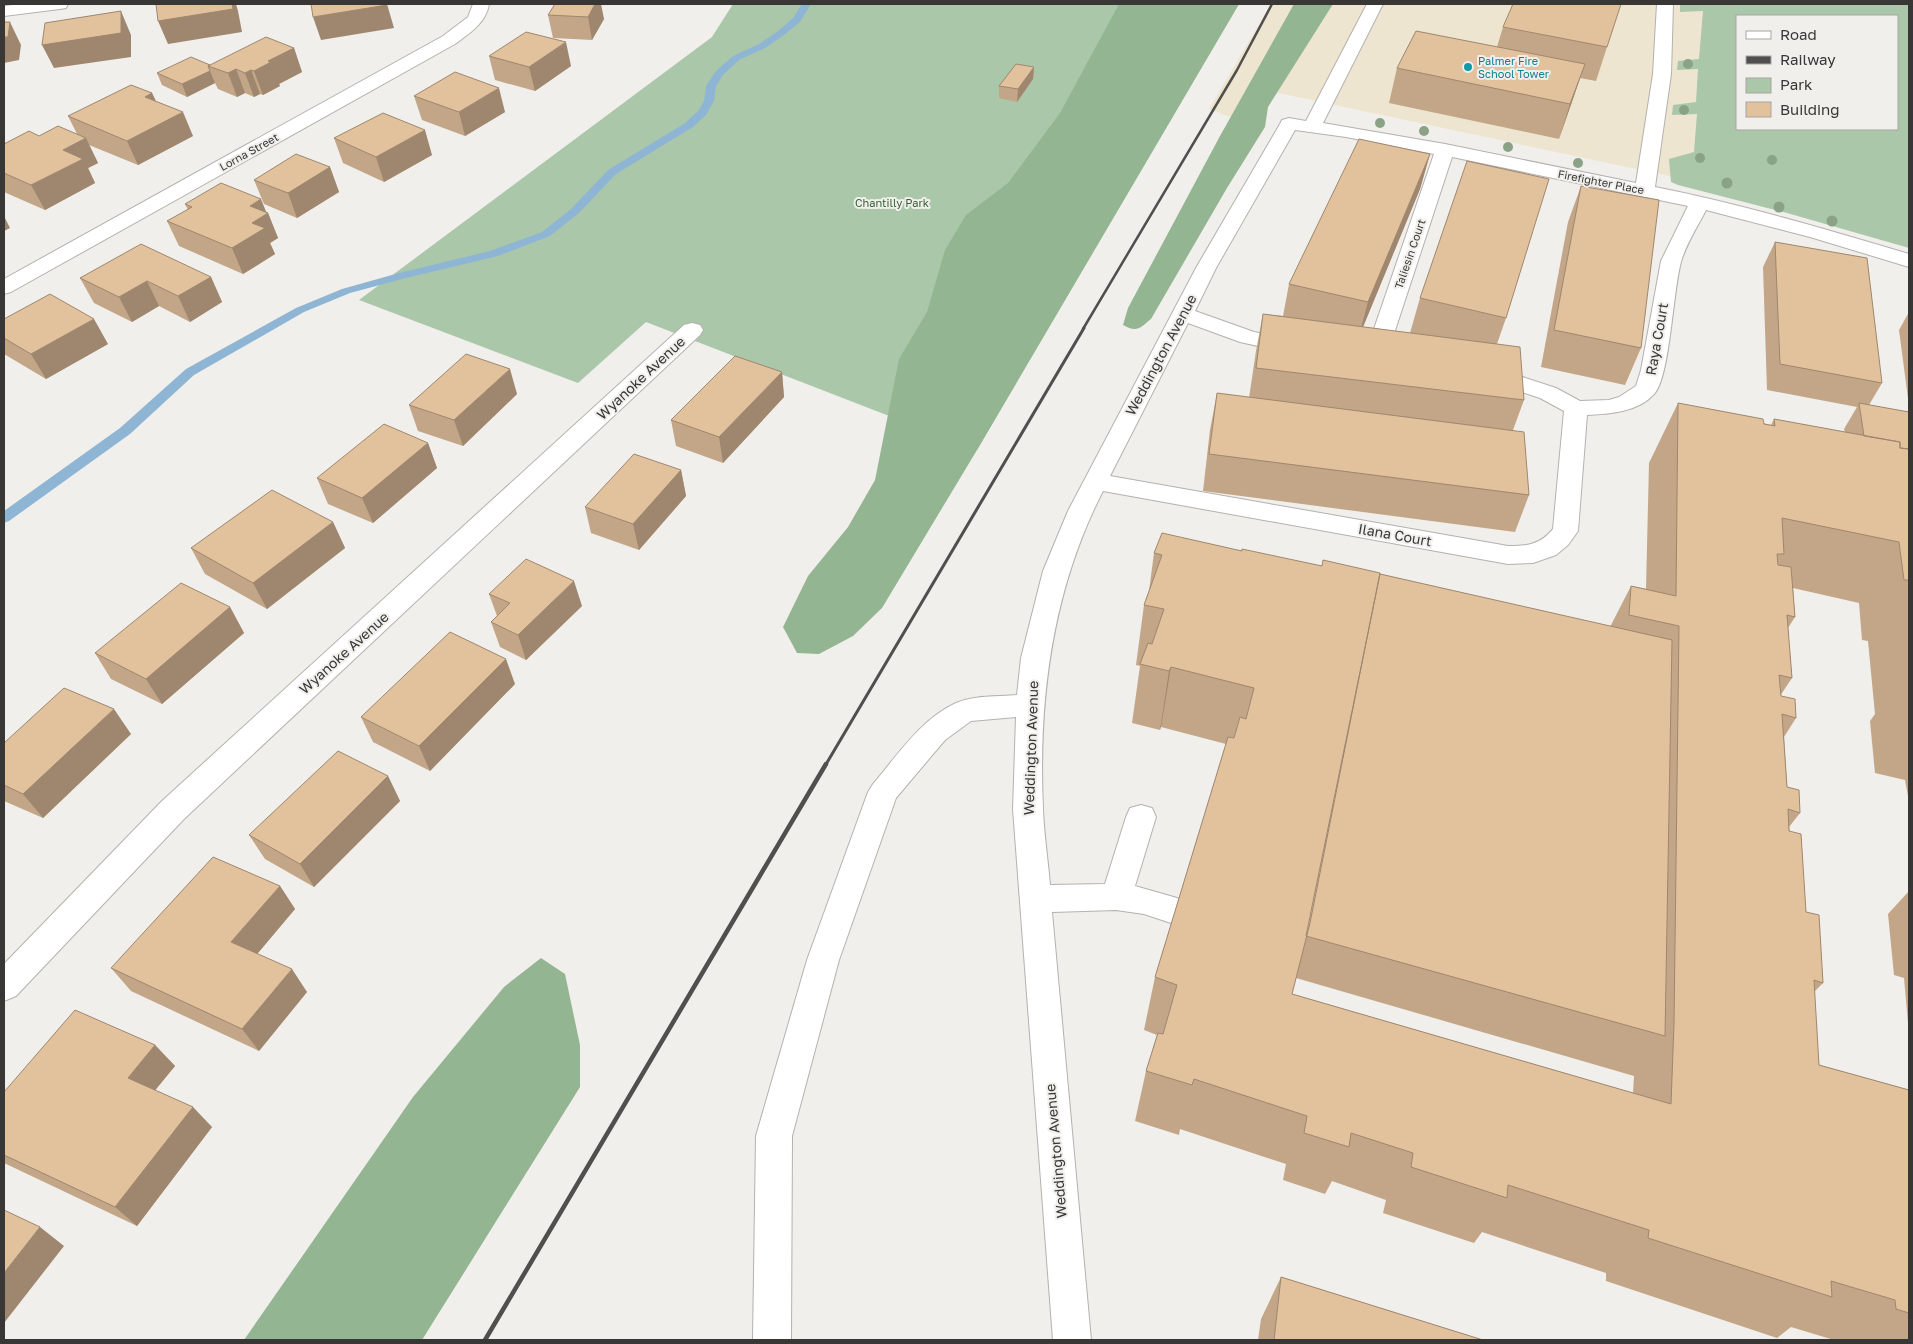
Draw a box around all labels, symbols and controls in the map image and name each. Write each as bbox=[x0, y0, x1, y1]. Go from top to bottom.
legend bbox=[1736, 15, 1898, 130]
text: Road bbox=[1780, 25, 1817, 43]
text: Railway bbox=[1780, 50, 1836, 68]
place label: Palmer Fire School Tower bbox=[1478, 54, 1550, 80]
marker: Palmer Fire School Tower bbox=[1462, 61, 1474, 73]
text: Park bbox=[1780, 75, 1813, 93]
text: Building bbox=[1780, 100, 1840, 118]
street label: Lorna Street bbox=[217, 130, 280, 173]
street label: Firefighter Place bbox=[1557, 167, 1645, 196]
park label: Chantilly Park bbox=[855, 196, 929, 209]
street label: Taliesin Court bbox=[1392, 217, 1428, 290]
street label: Weddington Avenue bbox=[1121, 291, 1200, 418]
street label: Raya Court bbox=[1642, 301, 1671, 377]
street label: Wyanoke Avenue bbox=[593, 332, 688, 423]
street label: Ilana Court bbox=[1357, 520, 1433, 549]
street label: Wyanoke Avenue bbox=[295, 608, 392, 697]
street label: Weddington Avenue bbox=[1020, 680, 1041, 816]
street label: Weddington Avenue bbox=[1041, 1083, 1070, 1219]

